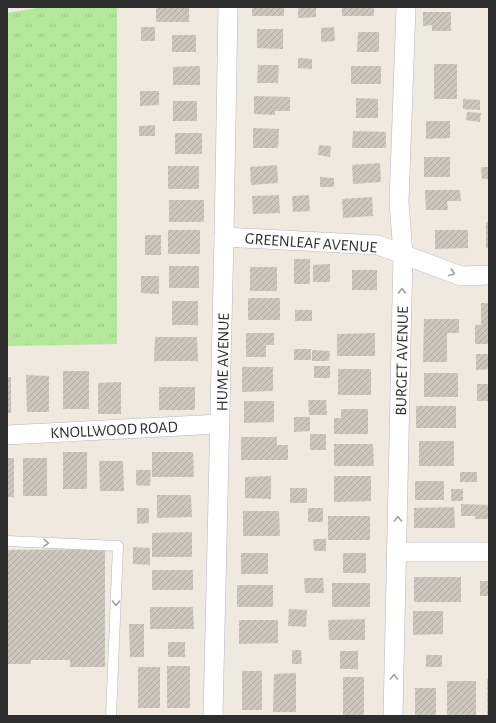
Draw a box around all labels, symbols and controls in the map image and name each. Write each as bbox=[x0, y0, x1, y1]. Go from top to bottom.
street label: GREENLEAF AVENUE bbox=[244, 230, 378, 256]
one-way arrow bbox=[449, 268, 456, 276]
one-way arrow bbox=[398, 288, 406, 294]
street label: BURGET AVENUE bbox=[393, 306, 411, 416]
street label: HUME AVENUE bbox=[214, 312, 232, 411]
street label: KNOLLWOOD ROAD bbox=[50, 419, 178, 441]
one-way arrow bbox=[394, 516, 402, 522]
one-way arrow bbox=[43, 538, 49, 547]
one-way arrow bbox=[112, 600, 120, 606]
one-way arrow bbox=[390, 674, 398, 680]

